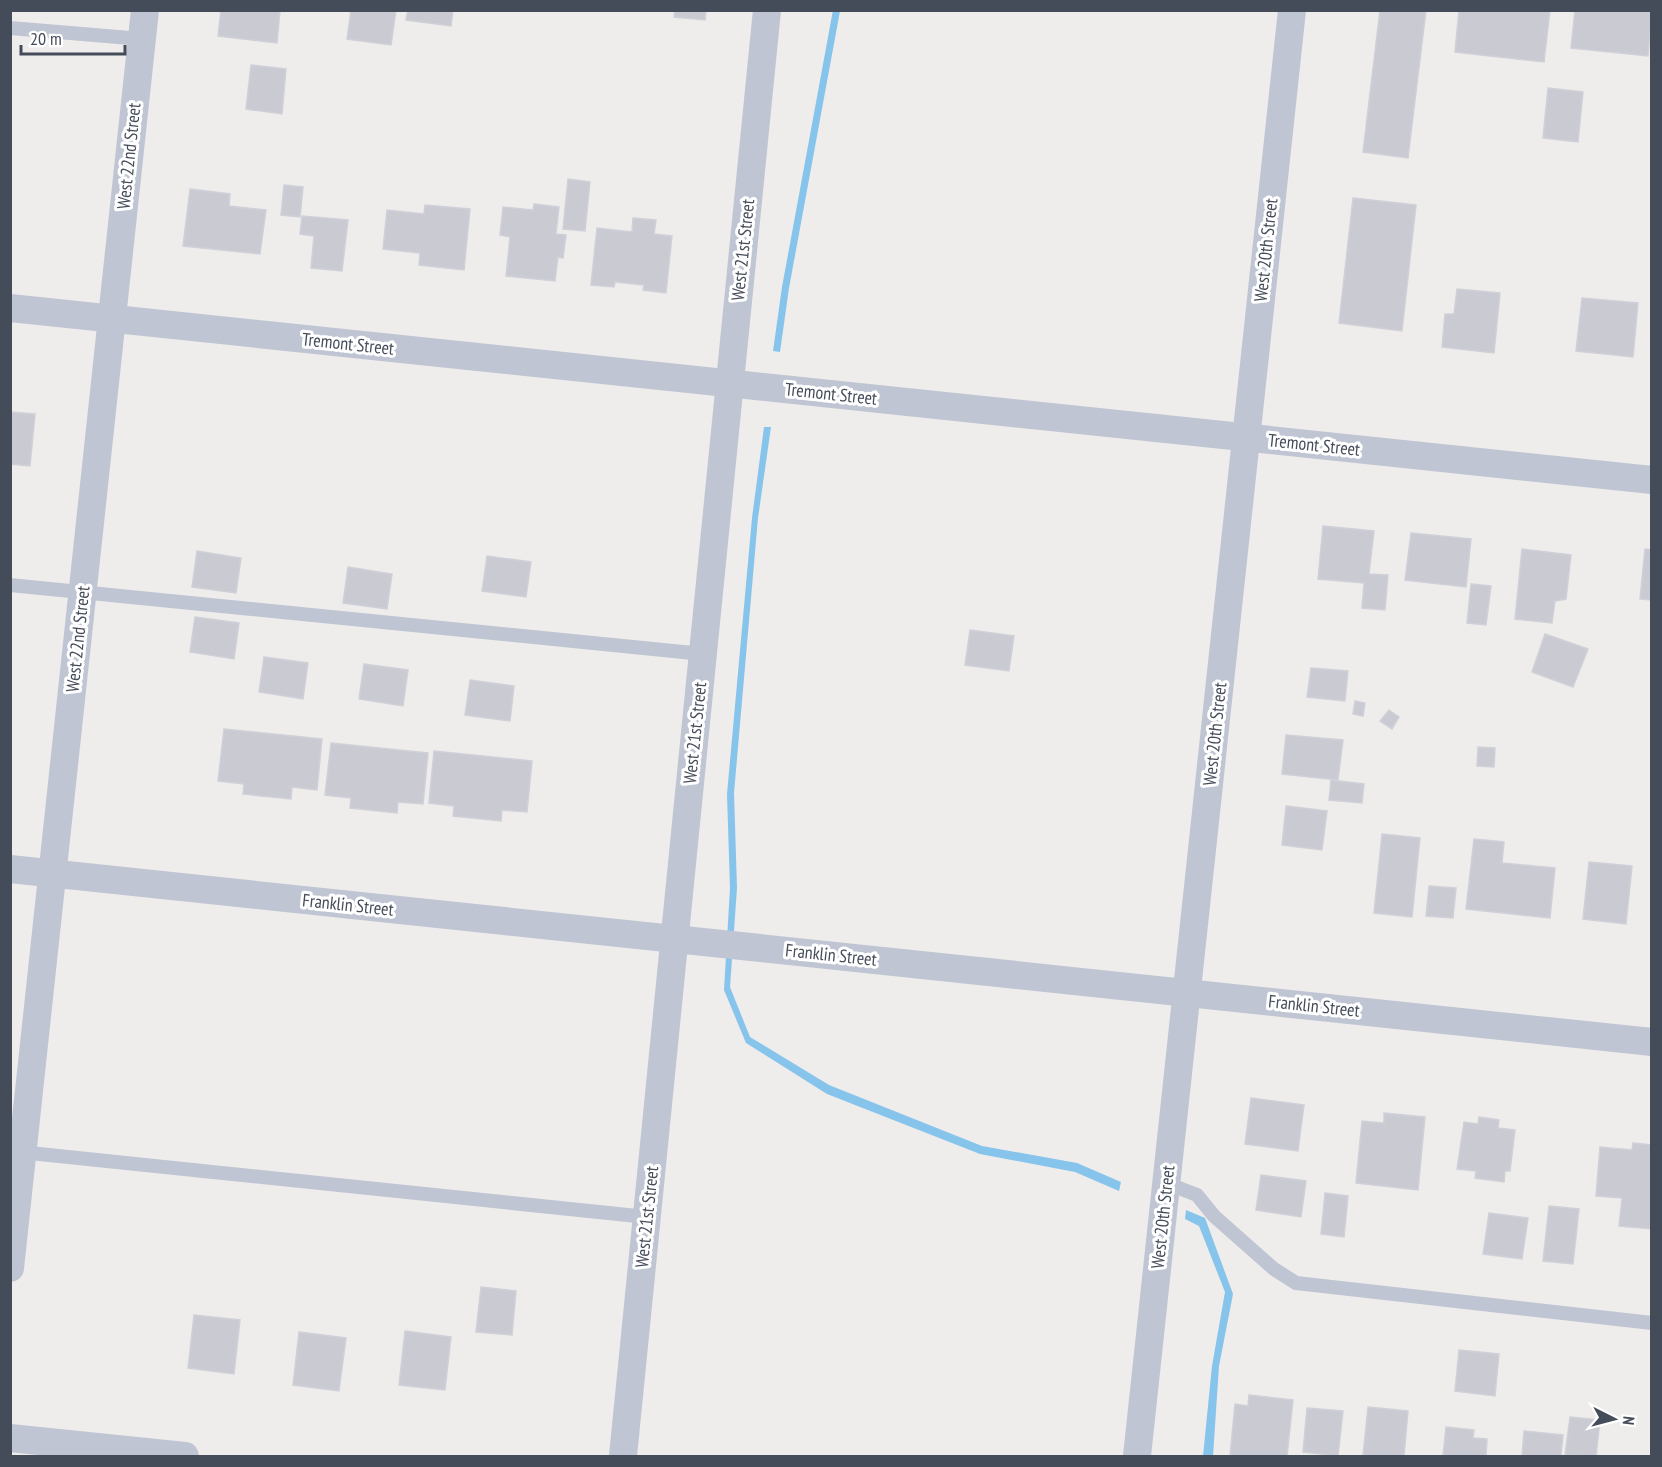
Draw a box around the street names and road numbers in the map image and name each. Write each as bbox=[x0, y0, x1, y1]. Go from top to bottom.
street label: West 22nd Street bbox=[111, 102, 146, 210]
street label: West 20th Street bbox=[1249, 197, 1282, 303]
street label: West 21st Street bbox=[726, 198, 759, 302]
street label: Tremont Street bbox=[301, 327, 395, 360]
street label: Tremont Street bbox=[784, 377, 878, 410]
street label: Tremont Street bbox=[1267, 428, 1361, 461]
street label: West 22nd Street bbox=[60, 585, 95, 693]
street label: West 21st Street bbox=[678, 681, 711, 785]
street label: West 20th Street bbox=[1198, 681, 1231, 787]
street label: Franklin Street bbox=[301, 888, 395, 921]
street label: Franklin Street bbox=[784, 938, 878, 971]
street label: Franklin Street bbox=[1267, 989, 1361, 1022]
street label: West 20th Street bbox=[1146, 1164, 1179, 1270]
street label: West 21st Street bbox=[630, 1165, 663, 1269]

